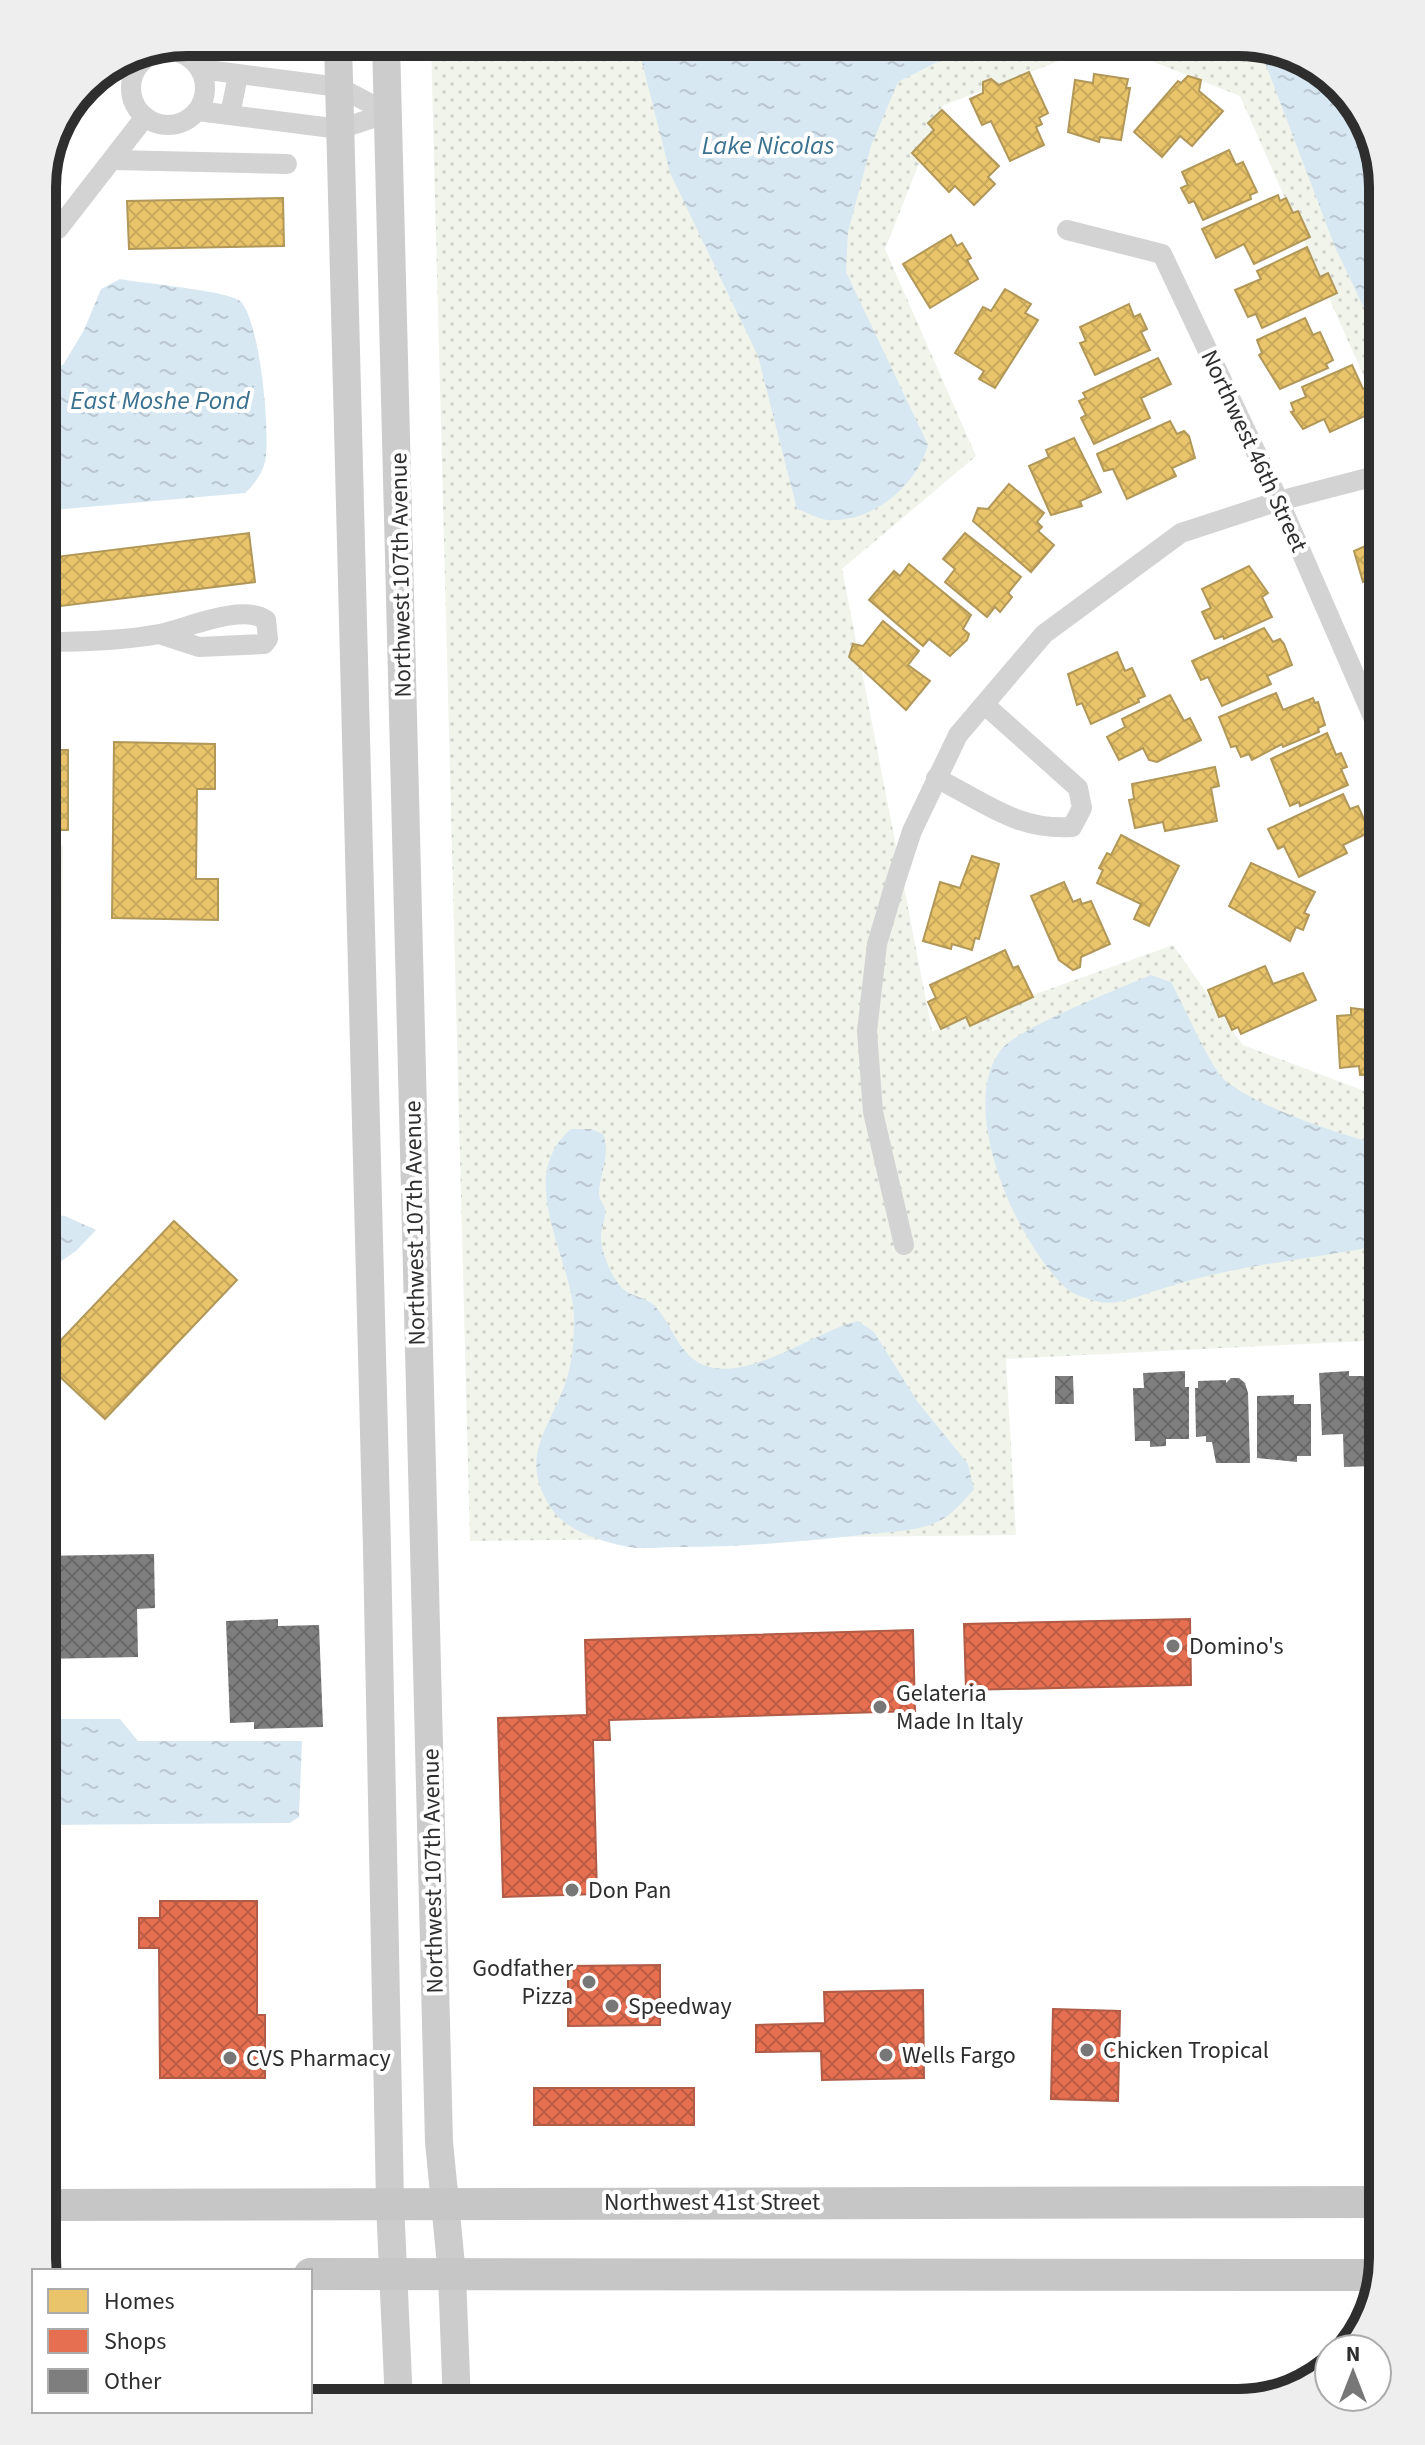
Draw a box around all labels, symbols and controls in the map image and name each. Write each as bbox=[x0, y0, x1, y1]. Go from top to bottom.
water label: Lake Nicolas bbox=[702, 127, 834, 164]
street label: Northwest 46th Street bbox=[1192, 344, 1316, 558]
water label: East Moshe Pond bbox=[70, 382, 251, 419]
street label: Northwest 107th Avenue bbox=[381, 452, 421, 698]
street label: Northwest 107th Avenue bbox=[395, 1100, 435, 1346]
place label: Domino's bbox=[1189, 1629, 1284, 1664]
marker: Domino's bbox=[1164, 1637, 1182, 1655]
place label: Gelateria Made In Italy bbox=[896, 1676, 1023, 1739]
marker: Gelateria Made In Italy bbox=[871, 1698, 889, 1716]
street label: Northwest 107th Avenue bbox=[413, 1748, 453, 1994]
place label: Don Pan bbox=[588, 1873, 671, 1908]
marker: Don Pan bbox=[563, 1881, 581, 1899]
place label: Godfather Pizza bbox=[472, 1951, 574, 2014]
marker: Godfather Pizza bbox=[580, 1973, 598, 1991]
place label: Speedway bbox=[628, 1989, 732, 2024]
marker: Speedway bbox=[603, 1997, 621, 2015]
place label: Chicken Tropical bbox=[1103, 2033, 1269, 2068]
place label: Wells Fargo bbox=[902, 2038, 1016, 2073]
place label: CVS Pharmacy bbox=[246, 2041, 391, 2076]
marker: Chicken Tropical bbox=[1078, 2041, 1096, 2059]
marker: Wells Fargo bbox=[877, 2046, 895, 2064]
marker: CVS Pharmacy bbox=[221, 2049, 239, 2067]
street label: Northwest 41st Street bbox=[604, 2185, 820, 2220]
legend bbox=[32, 2269, 312, 2413]
text: Homes bbox=[104, 2284, 175, 2319]
text: Shops bbox=[104, 2324, 166, 2359]
north arrow bbox=[1313, 2333, 1393, 2413]
text: N bbox=[1346, 2338, 1360, 2370]
text: Other bbox=[104, 2364, 162, 2399]

